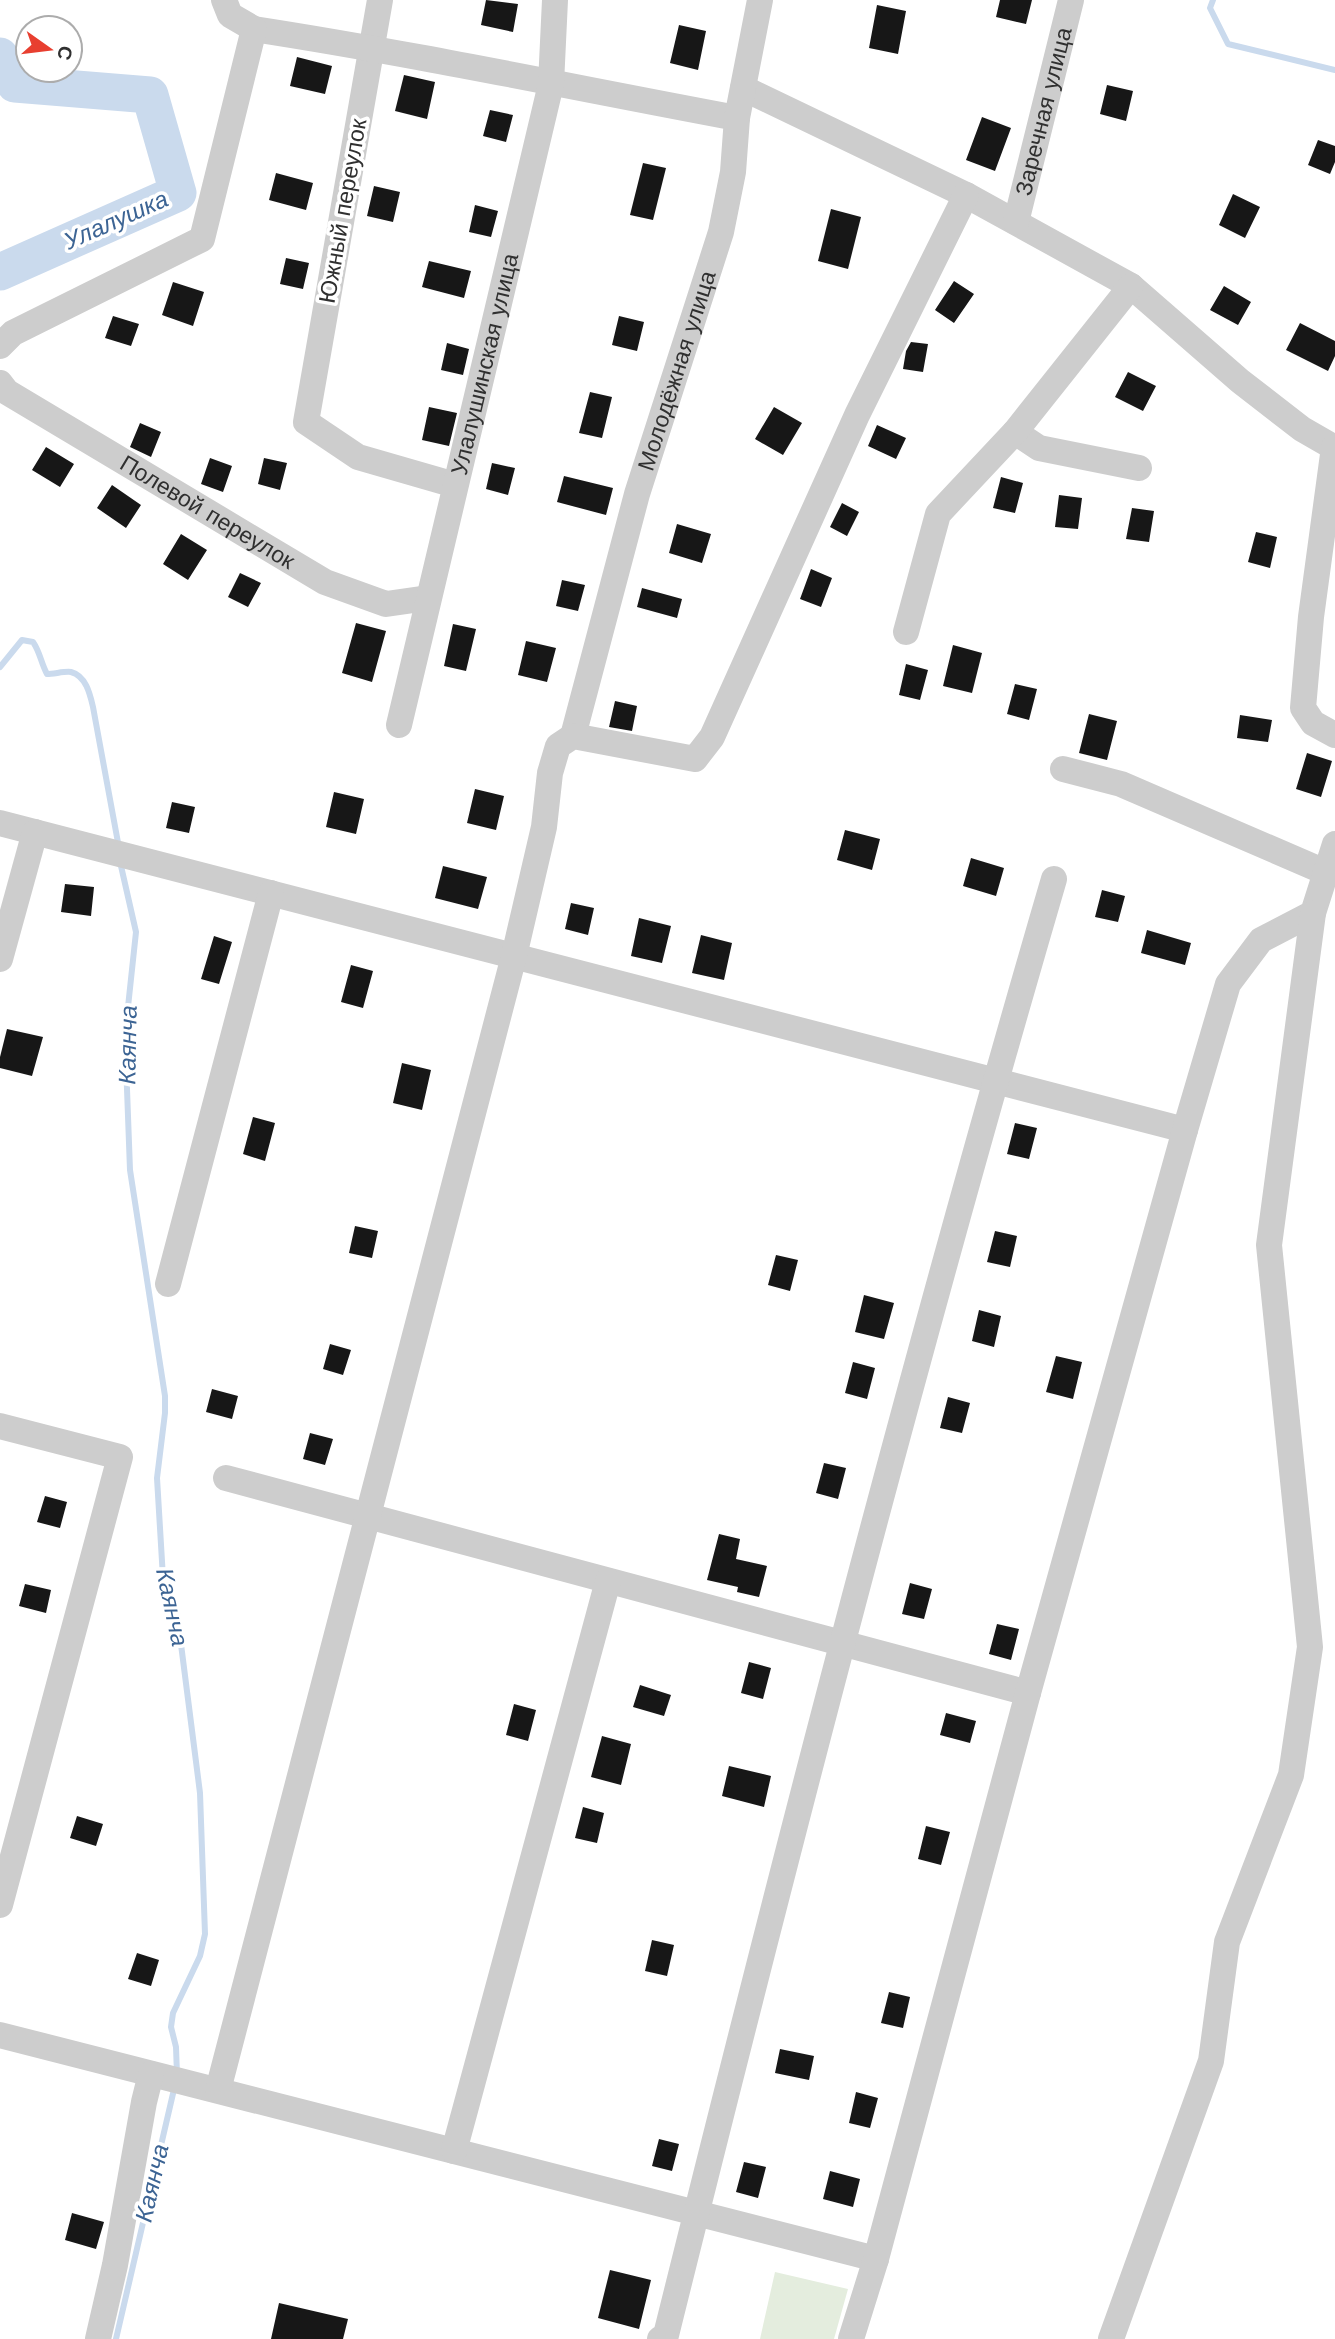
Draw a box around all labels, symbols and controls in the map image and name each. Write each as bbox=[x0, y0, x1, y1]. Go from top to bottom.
north arrow bbox=[14, 14, 84, 84]
street label: Заречная улица bbox=[1010, 24, 1077, 198]
text: С bbox=[52, 44, 78, 63]
street label: Южный переулок bbox=[313, 116, 373, 305]
water label: Улалушка bbox=[59, 185, 172, 256]
street label: Улалушинская улица bbox=[445, 250, 524, 477]
street label: Молодёжная улица bbox=[632, 267, 721, 474]
street label: Полевой переулок bbox=[115, 449, 301, 575]
water label: Каянча bbox=[113, 1005, 143, 1085]
water label: Каянча bbox=[150, 1565, 194, 1649]
water label: Каянча bbox=[129, 2141, 175, 2225]

